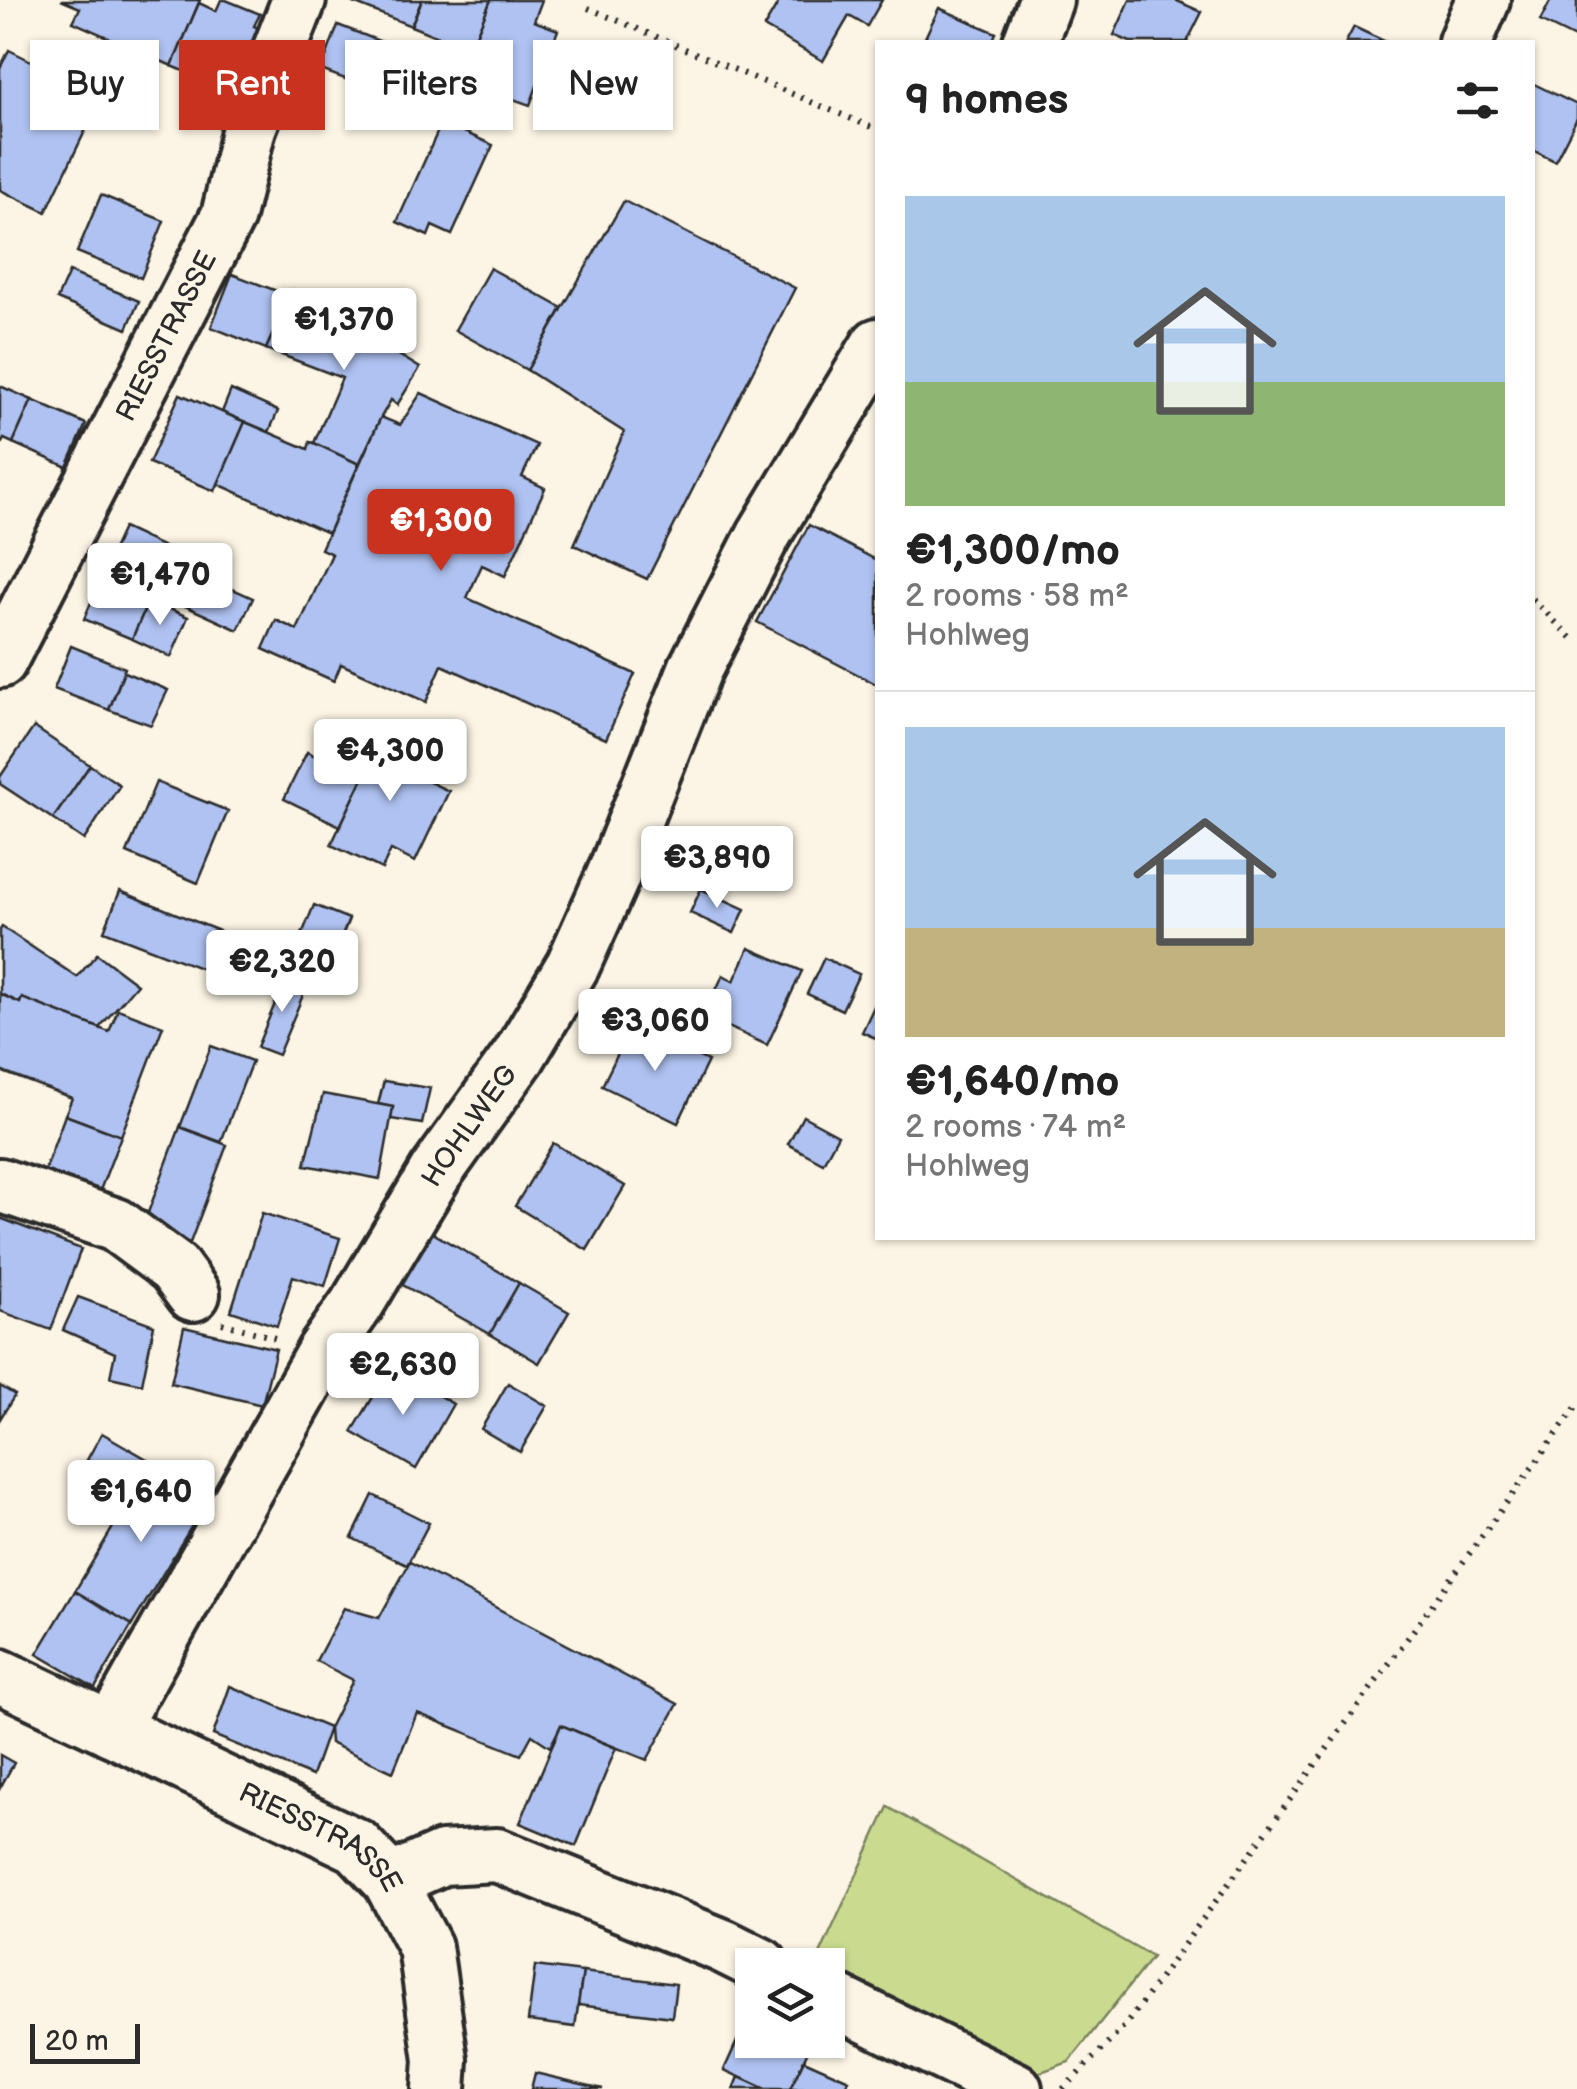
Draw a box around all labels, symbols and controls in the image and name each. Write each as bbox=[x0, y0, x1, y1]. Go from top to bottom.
chip: Buy bbox=[30, 40, 159, 130]
chip: Rent bbox=[179, 40, 325, 130]
chip: Filters bbox=[345, 40, 513, 130]
chip: New bbox=[533, 40, 673, 130]
icon: filters bbox=[1450, 73, 1505, 128]
text: 9 homes bbox=[905, 75, 1068, 126]
street label: RIESSTRASSE bbox=[109, 246, 224, 427]
icon: home bbox=[1115, 261, 1295, 441]
pin: €1,370 bbox=[263, 288, 425, 373]
text: €1,370 bbox=[294, 301, 395, 340]
pin: €1,300 bbox=[360, 489, 522, 574]
text: €1,300 bbox=[389, 502, 493, 541]
text: €1,300/mo bbox=[905, 526, 1120, 577]
pin: €1,470 bbox=[79, 543, 241, 628]
text: €1,470 bbox=[109, 556, 211, 595]
text: 2 rooms · 58 m² bbox=[905, 577, 1129, 616]
text: Hohlweg bbox=[905, 616, 1030, 655]
pin: €4,300 bbox=[309, 719, 471, 804]
text: €4,300 bbox=[336, 732, 444, 771]
icon: home bbox=[1115, 792, 1295, 972]
pin: €3,890 bbox=[636, 826, 798, 911]
text: €3,890 bbox=[663, 839, 771, 878]
pin: €2,320 bbox=[201, 930, 363, 1015]
text: €2,320 bbox=[228, 943, 336, 982]
pin: €3,060 bbox=[574, 989, 736, 1074]
text: €3,060 bbox=[600, 1002, 710, 1041]
text: €1,640/mo bbox=[905, 1057, 1119, 1108]
street label: HOHLWEG bbox=[415, 1059, 524, 1193]
text: 2 rooms · 74 m² bbox=[905, 1108, 1126, 1147]
text: Hohlweg bbox=[905, 1147, 1030, 1186]
pin: €2,630 bbox=[322, 1333, 484, 1418]
text: €2,630 bbox=[349, 1346, 457, 1385]
pin: €1,640 bbox=[60, 1460, 222, 1545]
text: €1,640 bbox=[90, 1473, 192, 1512]
street label: RIESSTRASSE bbox=[234, 1776, 409, 1897]
map controls bbox=[735, 1948, 845, 2058]
button: layers bbox=[735, 1948, 845, 2058]
scale bar bbox=[30, 2019, 140, 2064]
text: 20 m bbox=[45, 2025, 109, 2058]

